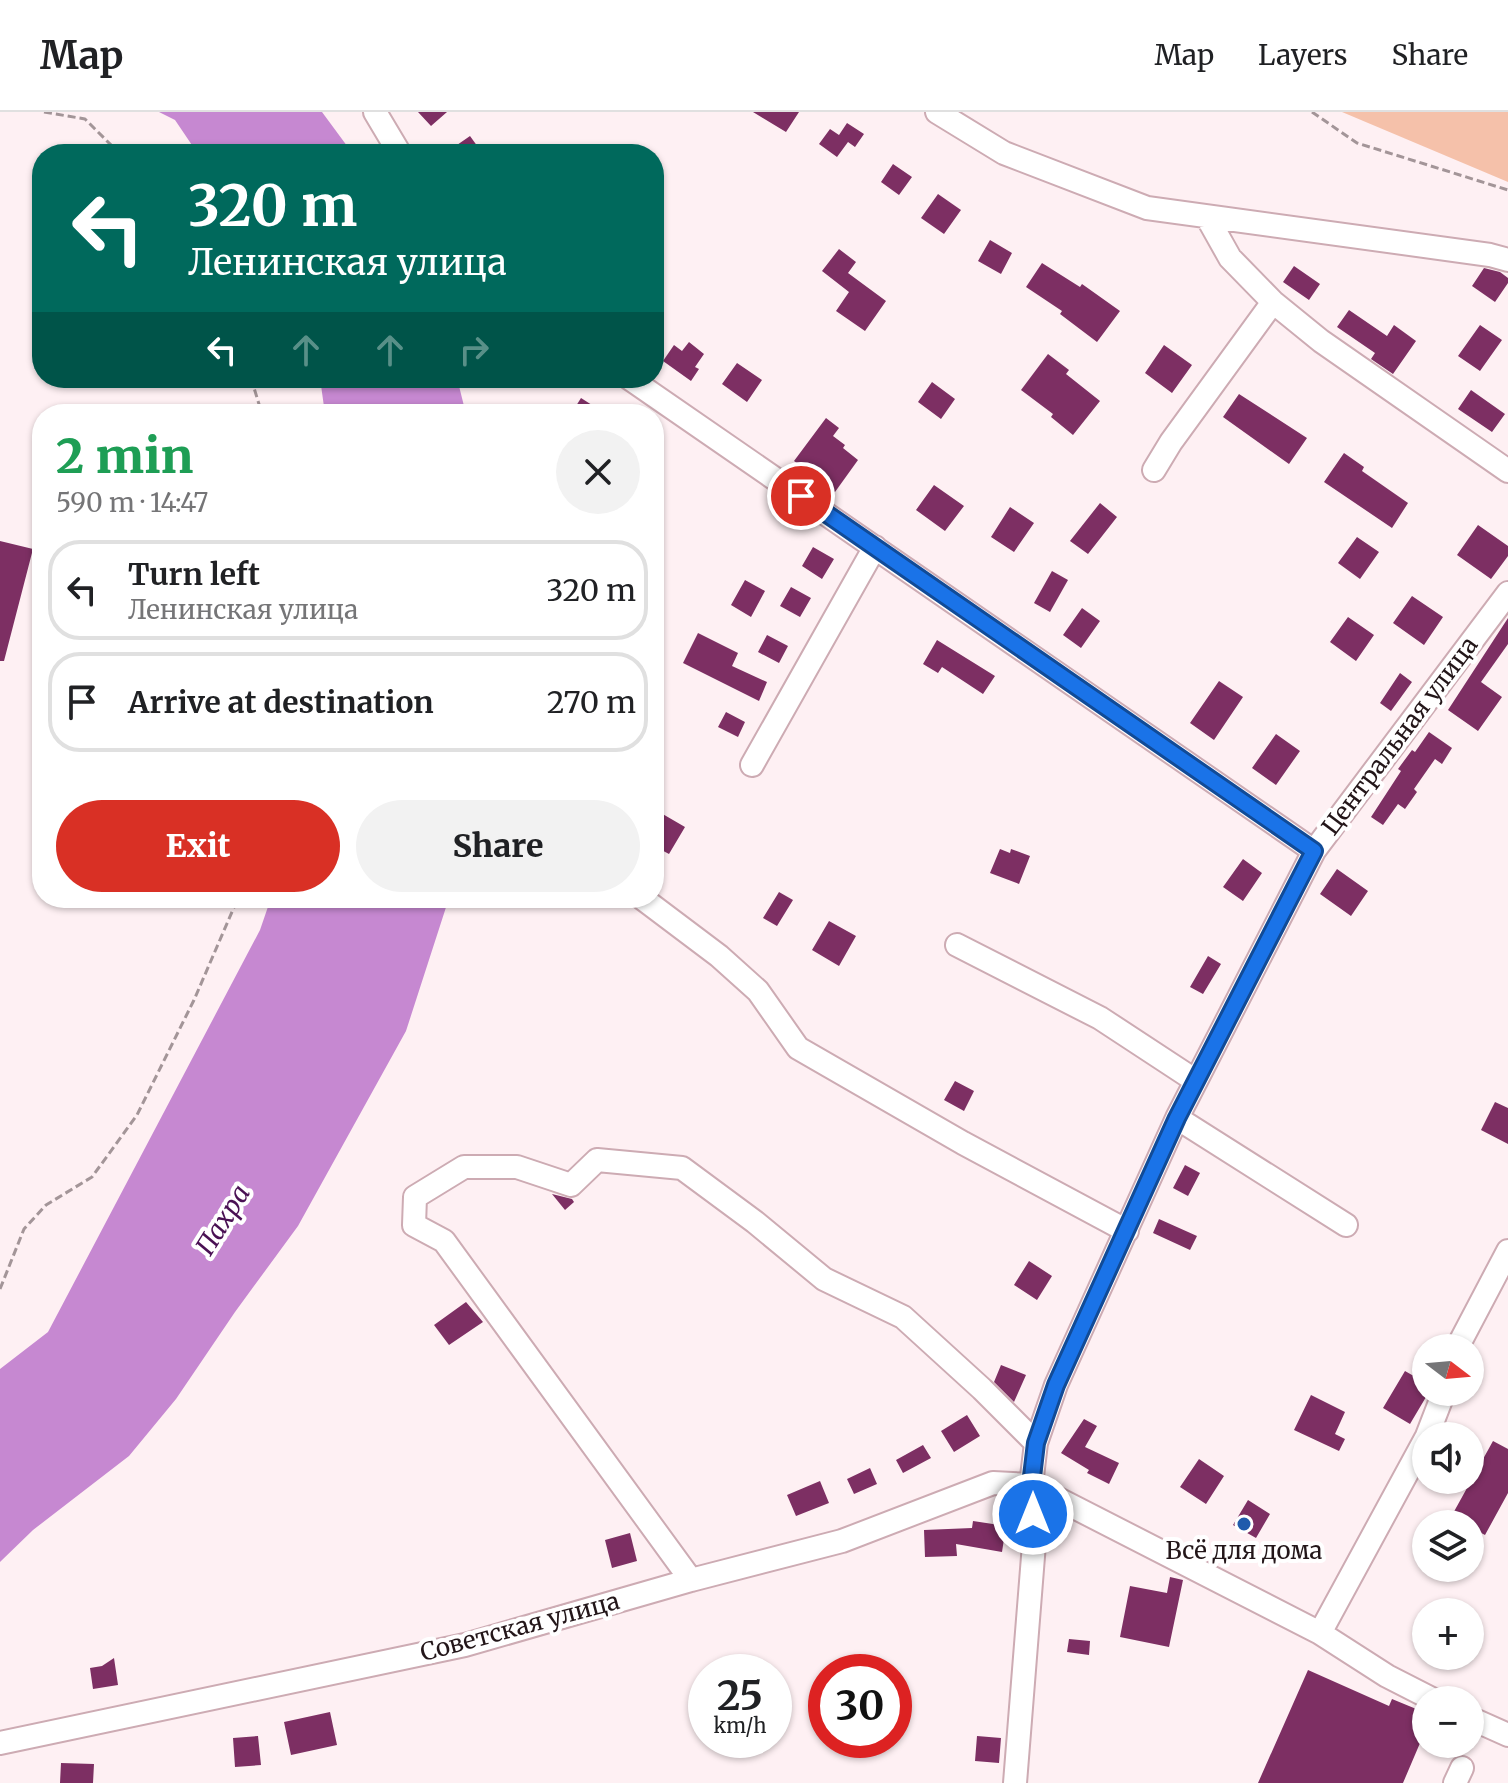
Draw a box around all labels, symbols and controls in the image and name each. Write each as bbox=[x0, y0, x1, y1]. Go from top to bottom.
text: Map bbox=[40, 32, 124, 79]
text: Map bbox=[1154, 37, 1214, 73]
text: Layers bbox=[1258, 37, 1347, 73]
text: Share bbox=[1391, 37, 1468, 73]
text: 320 m bbox=[188, 171, 357, 241]
icon: left bbox=[56, 176, 160, 280]
text: Ленинская улица bbox=[188, 240, 507, 285]
icon: left bbox=[200, 328, 244, 372]
icon: ahead bbox=[284, 328, 328, 372]
icon: ahead bbox=[368, 328, 412, 372]
icon: right bbox=[452, 328, 496, 372]
text: 2 min bbox=[56, 426, 193, 486]
button: close bbox=[556, 430, 640, 514]
pin bbox=[767, 462, 835, 530]
icon: arrive bbox=[779, 474, 823, 518]
text: 590 m · 14:47 bbox=[56, 486, 208, 519]
text: Turn left bbox=[128, 555, 260, 593]
icon: left bbox=[60, 568, 104, 612]
text: 320 m bbox=[546, 571, 636, 609]
text: Ленинская улица bbox=[128, 593, 358, 626]
street label: Центральная улица bbox=[1315, 630, 1485, 841]
icon: arrive bbox=[60, 680, 104, 724]
text: Arrive at destination bbox=[128, 683, 434, 721]
text: 270 m bbox=[547, 683, 636, 721]
button: Exit bbox=[56, 800, 340, 892]
button: Share bbox=[356, 800, 640, 892]
water label: Пахра bbox=[188, 1178, 257, 1261]
north arrow bbox=[1412, 1334, 1484, 1406]
map controls bbox=[1412, 1334, 1484, 1758]
button: sound bbox=[1412, 1422, 1484, 1494]
position arrow bbox=[991, 1472, 1075, 1556]
button: layers bbox=[1412, 1510, 1484, 1582]
marker: Всё для дома bbox=[1235, 1515, 1253, 1533]
place label: Всё для дома bbox=[1166, 1535, 1323, 1566]
street label: Советская улица bbox=[417, 1585, 623, 1668]
button: + bbox=[1412, 1598, 1484, 1670]
speed limit sign: 30 bbox=[808, 1654, 912, 1758]
text: 25 bbox=[717, 1671, 763, 1721]
button: − bbox=[1412, 1686, 1484, 1758]
text: km/h bbox=[714, 1713, 766, 1738]

